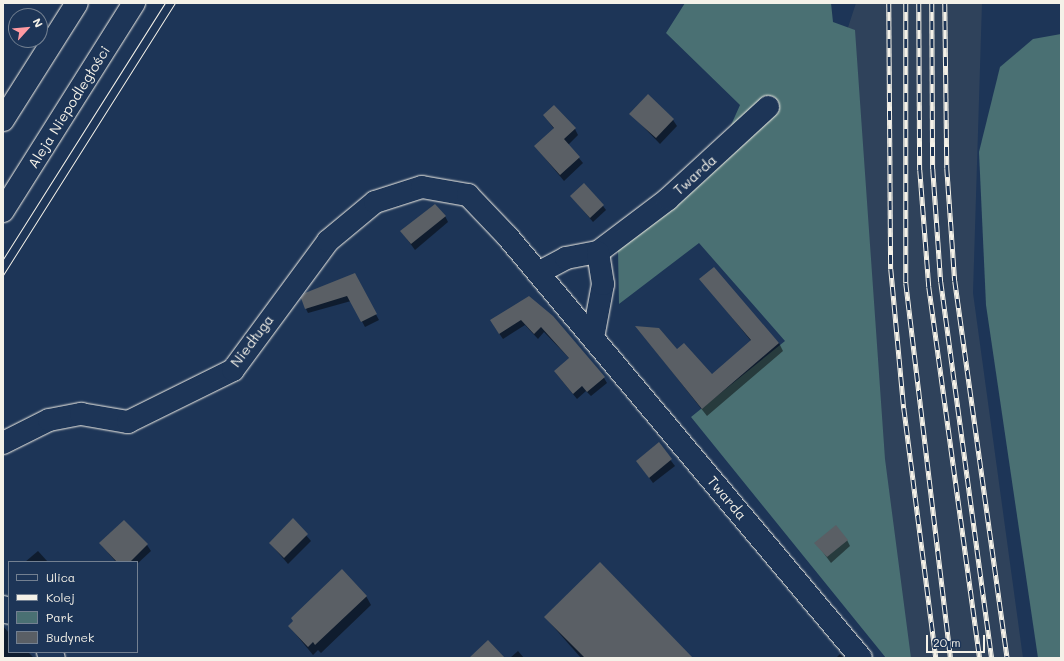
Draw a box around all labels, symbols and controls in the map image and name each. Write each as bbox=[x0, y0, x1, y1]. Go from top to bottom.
north arrow bbox=[8, 8, 48, 48]
text: N bbox=[30, 16, 47, 30]
street label: Aleja Niepodległości bbox=[24, 43, 114, 171]
street label: Twarda bbox=[670, 151, 720, 199]
street label: Niedługa bbox=[227, 312, 277, 370]
street label: Twarda bbox=[704, 473, 750, 523]
legend bbox=[8, 561, 138, 653]
text: Ulica bbox=[46, 569, 75, 585]
text: Kolej bbox=[46, 589, 75, 605]
text: Park bbox=[46, 609, 73, 625]
scale bar bbox=[928, 627, 987, 653]
text: Budynek bbox=[46, 629, 94, 645]
text: 20 m bbox=[933, 634, 961, 650]

